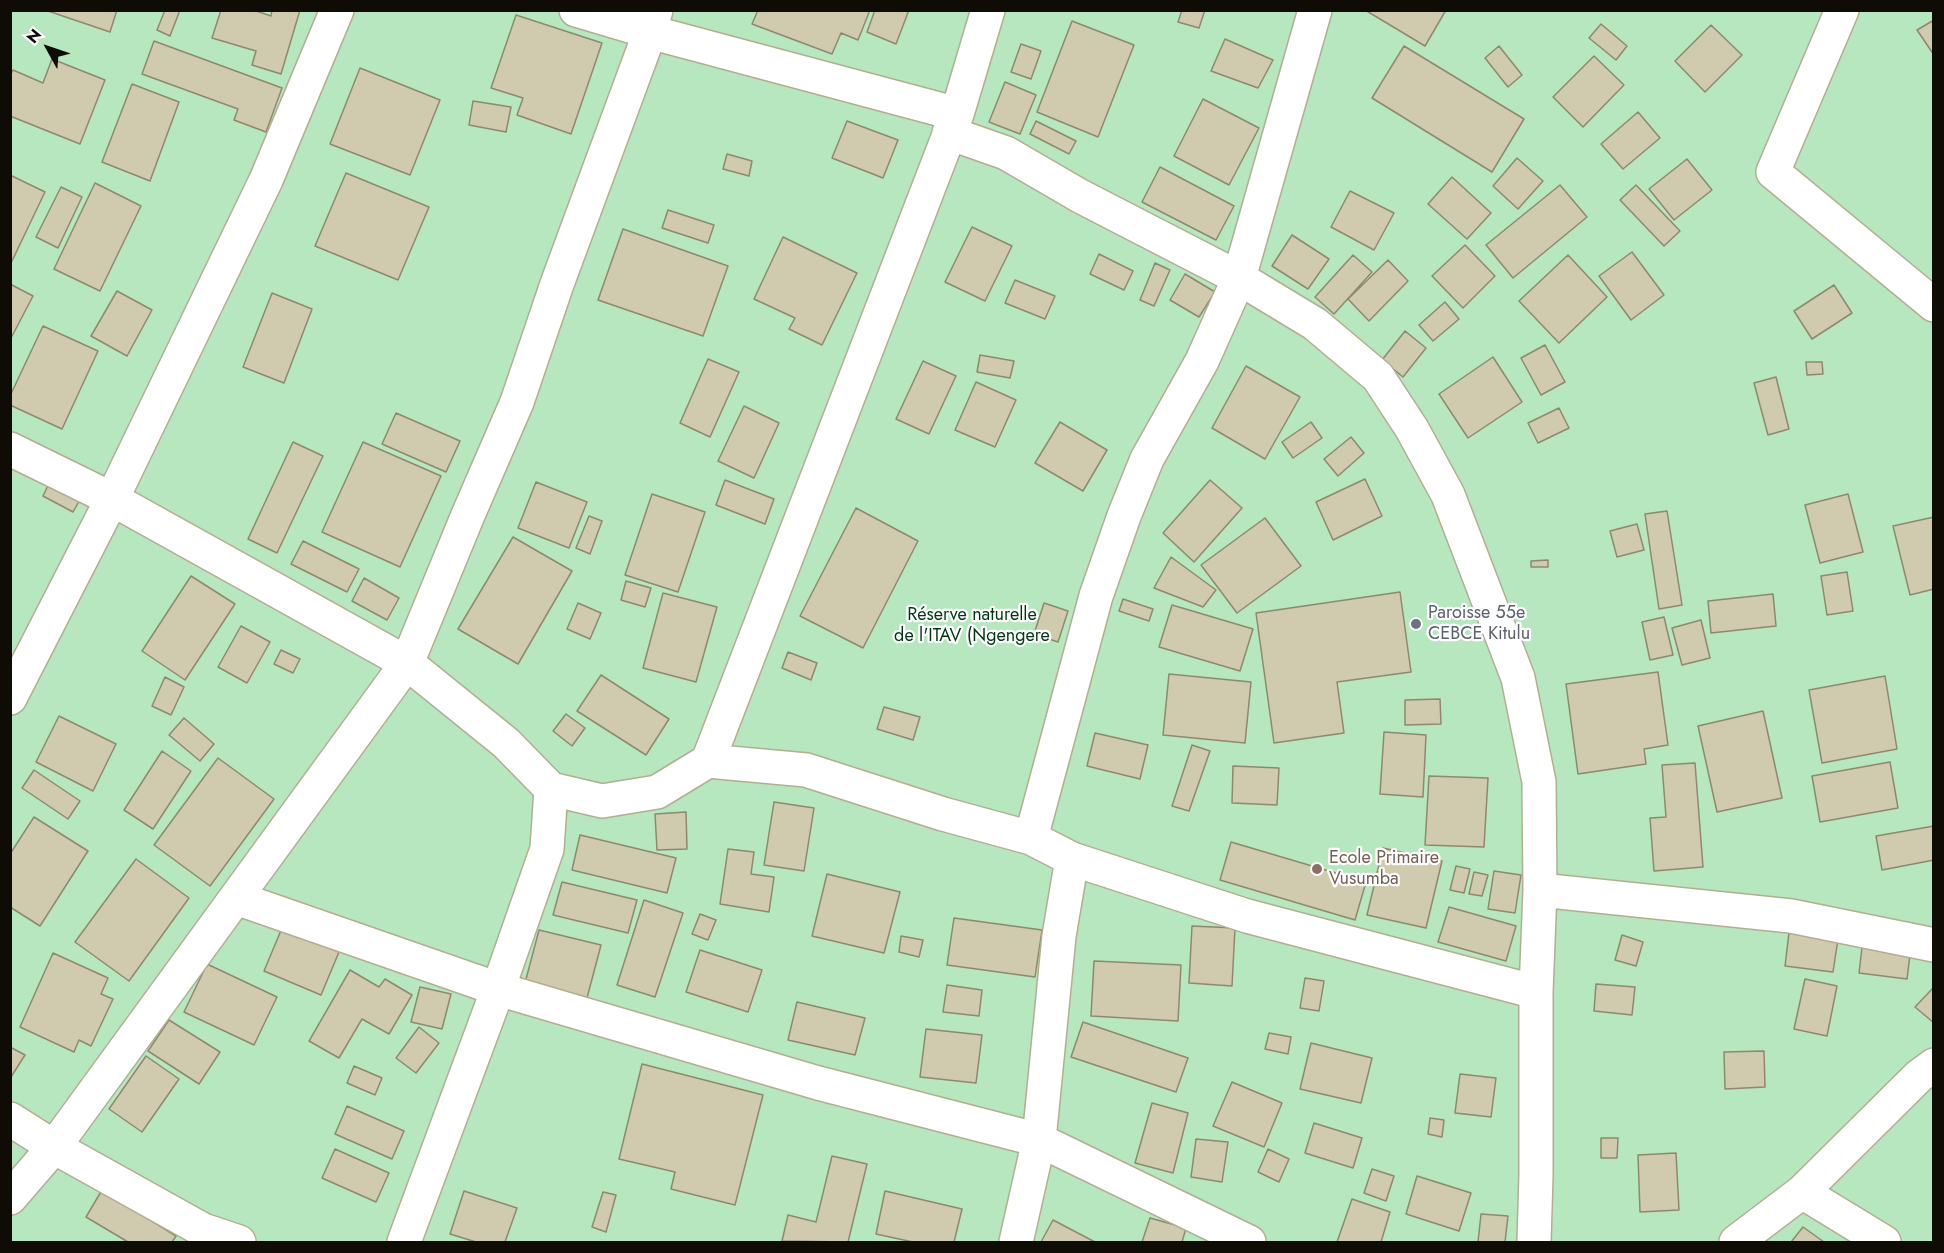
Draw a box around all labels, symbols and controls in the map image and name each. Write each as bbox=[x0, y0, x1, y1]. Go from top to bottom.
north arrow bbox=[18, 18, 78, 78]
text: N bbox=[21, 24, 47, 48]
place label: Paroisse 55e CEBCE Kitulu bbox=[1428, 603, 1530, 646]
park label: Réserve naturelle de l'ITAV (Ngengere bbox=[894, 605, 1050, 648]
marker: Paroisse 55e CEBCE Kitulu bbox=[1409, 617, 1423, 631]
place label: Ecole Primaire Vusumba bbox=[1329, 848, 1439, 890]
marker: Ecole Primaire Vusumba bbox=[1310, 862, 1324, 876]

